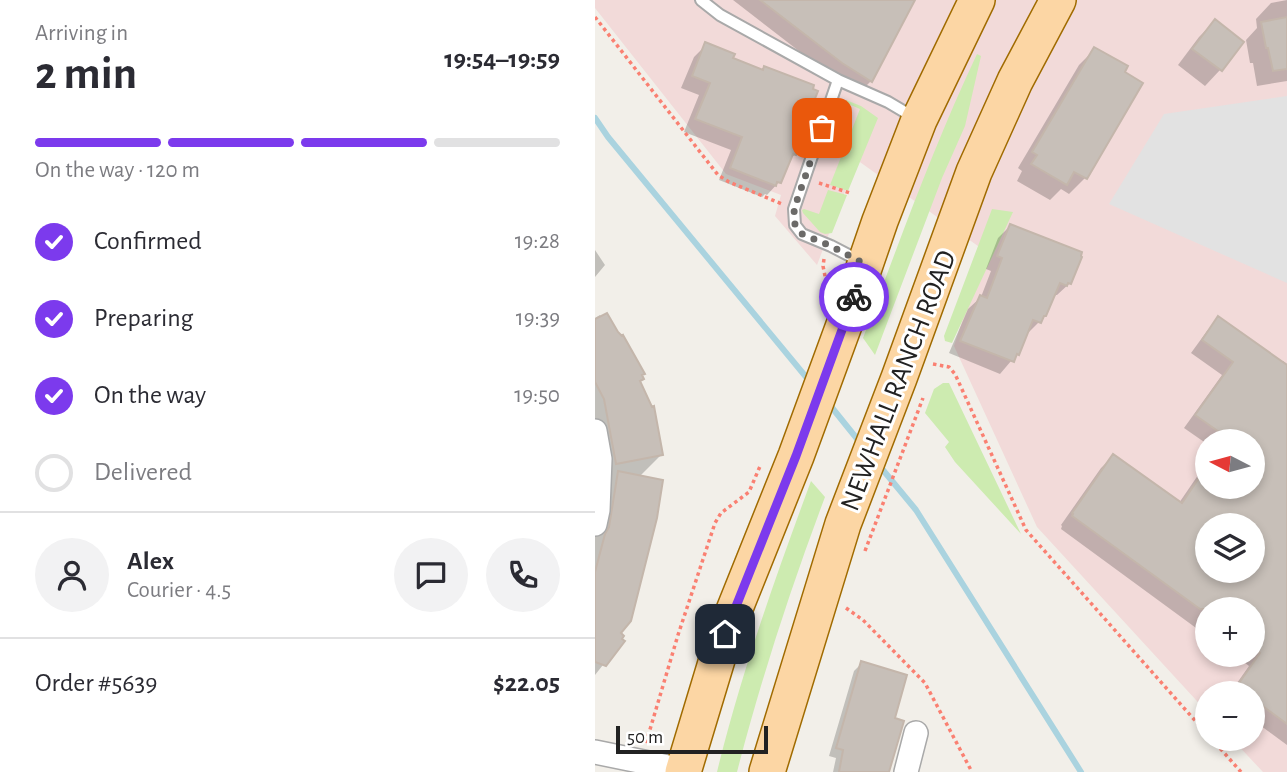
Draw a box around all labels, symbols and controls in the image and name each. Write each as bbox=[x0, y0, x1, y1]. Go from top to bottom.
text: Arriving in bbox=[35, 22, 128, 45]
text: 19:54–19:59 bbox=[444, 46, 560, 72]
text: 2 min bbox=[35, 51, 137, 97]
pin bbox=[792, 98, 852, 158]
icon: bag bbox=[803, 109, 841, 147]
text: On the way · 120 m bbox=[35, 159, 200, 182]
icon: check bbox=[35, 223, 73, 261]
text: Confirmed bbox=[94, 228, 202, 254]
text: 19:28 bbox=[515, 230, 560, 253]
street label: NEWHALL RANCH ROAD bbox=[836, 247, 961, 515]
courier bbox=[819, 262, 889, 332]
icon: bike bbox=[835, 278, 873, 316]
icon: check bbox=[35, 300, 73, 338]
text: Preparing bbox=[94, 305, 193, 331]
text: 19:39 bbox=[516, 307, 560, 330]
icon: check bbox=[35, 377, 73, 415]
text: On the way bbox=[94, 382, 206, 408]
text: 19:50 bbox=[514, 384, 560, 407]
north arrow bbox=[1195, 429, 1265, 499]
map controls bbox=[1195, 429, 1265, 751]
text: Delivered bbox=[94, 459, 192, 485]
button: layers bbox=[1195, 513, 1265, 583]
button: person bbox=[35, 538, 109, 612]
button: chat bbox=[394, 538, 468, 612]
button: phone bbox=[486, 538, 560, 612]
text: Alex bbox=[127, 548, 174, 574]
text: Courier · 4.5 bbox=[127, 579, 231, 602]
button: + bbox=[1195, 597, 1265, 667]
pin bbox=[695, 604, 755, 664]
icon: home bbox=[706, 615, 744, 653]
text: Order #5639 bbox=[35, 670, 157, 696]
text: $22.05 bbox=[493, 670, 560, 696]
button: − bbox=[1195, 681, 1265, 751]
scale bar bbox=[616, 723, 768, 755]
text: 50 m bbox=[627, 728, 663, 747]

